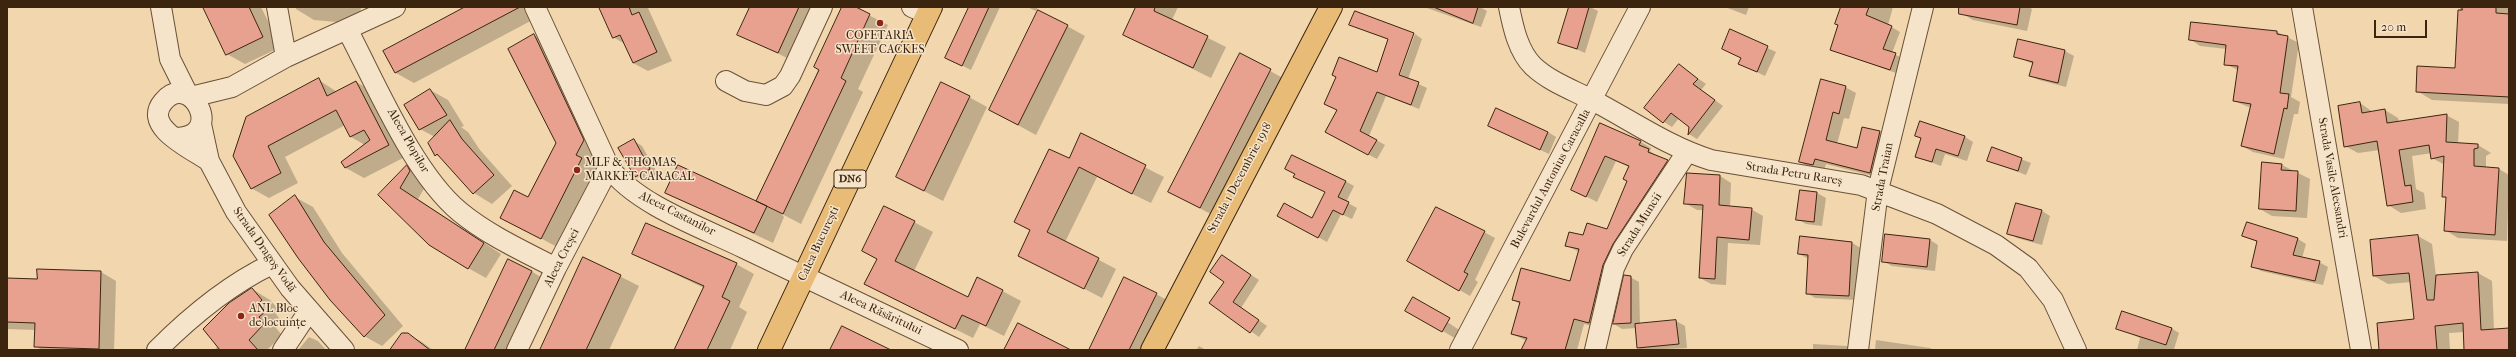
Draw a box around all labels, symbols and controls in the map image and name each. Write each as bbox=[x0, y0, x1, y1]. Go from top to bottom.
scale bar bbox=[2376, 12, 2429, 38]
marker: COFETARIA SWEET CACKES bbox=[875, 18, 885, 28]
text: 20 m bbox=[2381, 20, 2406, 34]
place label: COFETARIA SWEET CACKES bbox=[835, 29, 925, 57]
street label: Aleea Plopilor bbox=[384, 106, 432, 176]
street label: Bulevardul Antonius Caracalla bbox=[1508, 107, 1594, 251]
street label: Strada Vasile Alecsandri bbox=[2314, 116, 2350, 240]
street label: Strada 1 Decembrie 1918 bbox=[1205, 120, 1275, 236]
street label: Strada Traian bbox=[1869, 141, 1897, 213]
place label: MLF & THOMAS MARKET CARACAL bbox=[585, 156, 694, 184]
street label: Strada Petru Rareș bbox=[1745, 159, 1843, 189]
marker: MLF & THOMAS MARKET CARACAL bbox=[572, 165, 582, 175]
road number: DN6 bbox=[834, 170, 866, 188]
street label: Aleea Castanilor bbox=[636, 189, 718, 239]
street label: Strada Muncii bbox=[1615, 190, 1665, 260]
street label: Calea București bbox=[795, 204, 843, 284]
street label: Strada Dragoș Vodă bbox=[229, 205, 299, 295]
street label: Aleea Creșei bbox=[541, 226, 583, 290]
street label: Aleea Răsăritului bbox=[838, 288, 924, 338]
place label: ANL Bloc de locuințe bbox=[249, 302, 306, 330]
marker: ANL Bloc de locuințe bbox=[236, 311, 246, 321]

